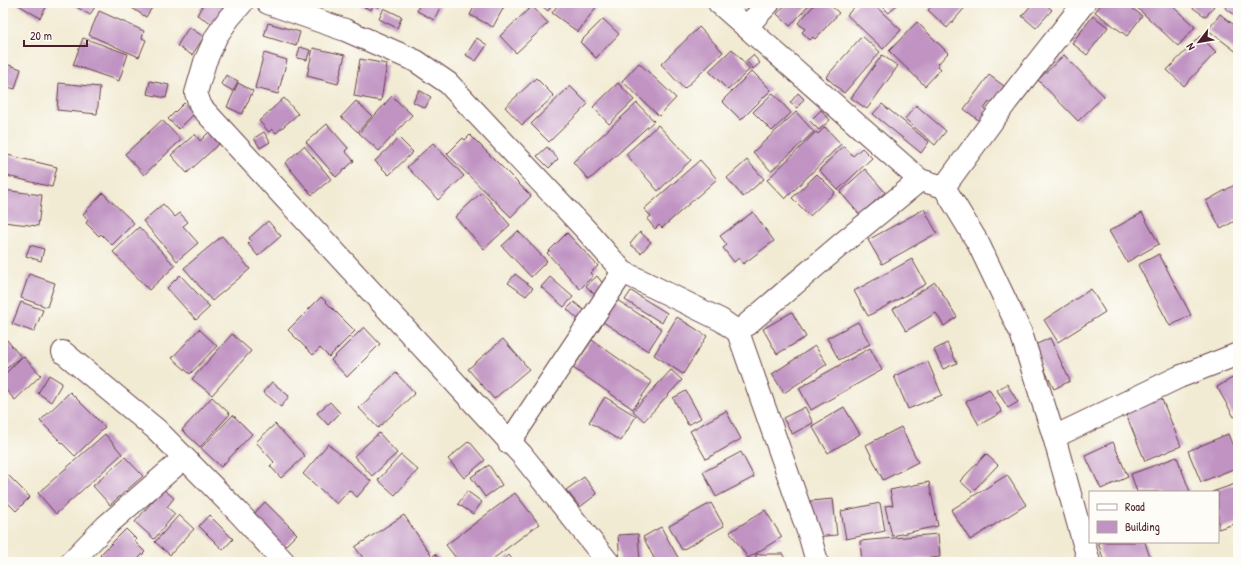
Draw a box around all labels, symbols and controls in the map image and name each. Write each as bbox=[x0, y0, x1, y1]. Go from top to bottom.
scale bar bbox=[24, 22, 87, 48]
north arrow bbox=[1179, 22, 1219, 62]
text: 20 m bbox=[30, 27, 52, 44]
text: N bbox=[1183, 41, 1198, 53]
legend bbox=[1089, 491, 1219, 543]
text: Road bbox=[1125, 498, 1145, 515]
text: Building bbox=[1125, 518, 1160, 535]

